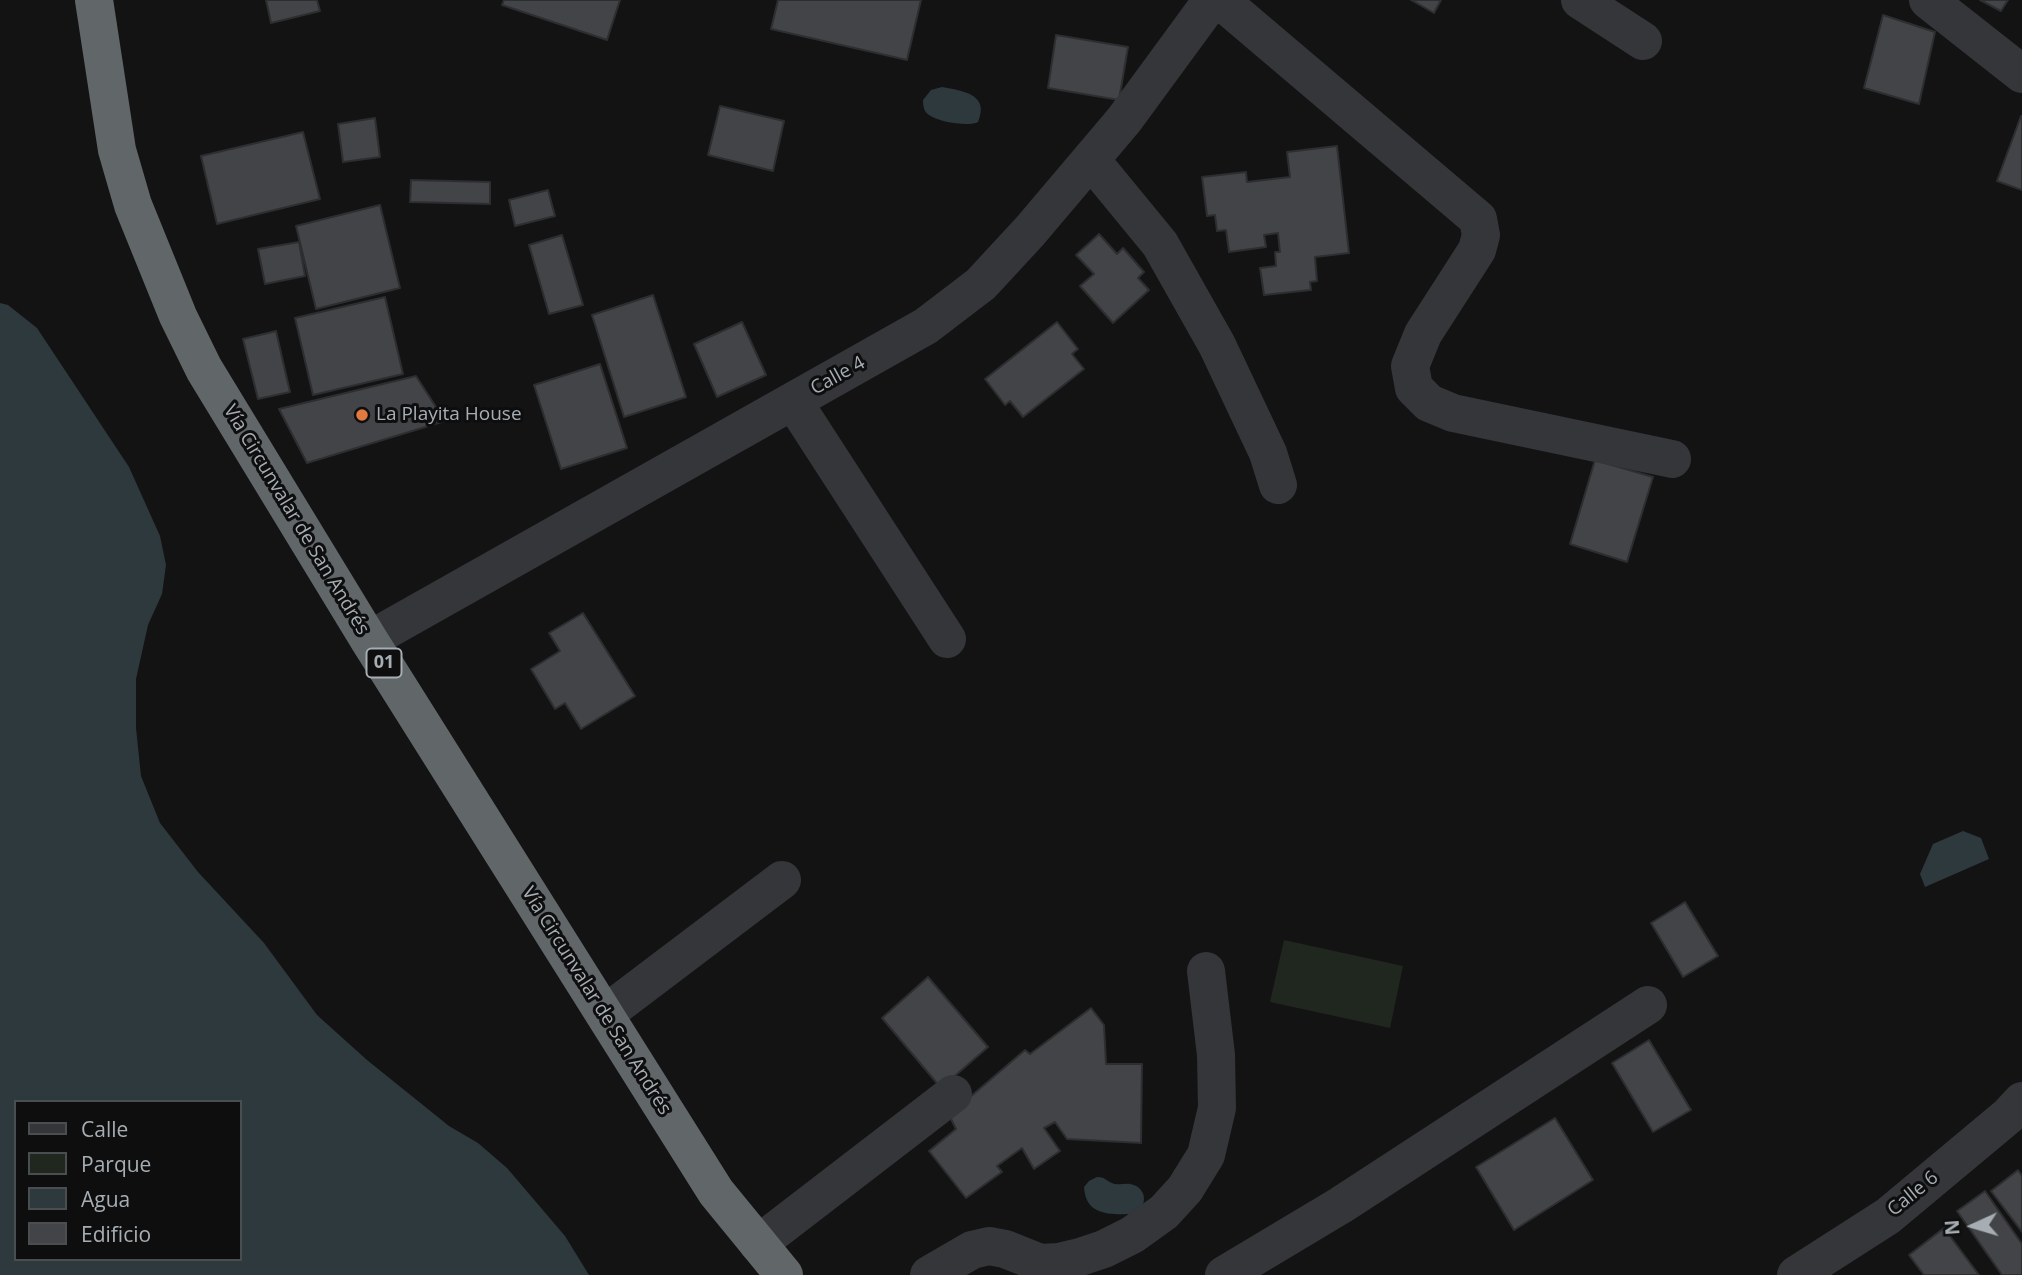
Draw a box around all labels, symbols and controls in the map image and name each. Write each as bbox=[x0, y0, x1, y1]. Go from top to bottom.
street label: Calle 4 bbox=[807, 352, 869, 400]
street label: Vía Circunvalar de San Andrés bbox=[218, 401, 374, 639]
place label: La Playita House bbox=[376, 404, 522, 426]
marker: La Playita House bbox=[354, 407, 370, 423]
road number: 01 bbox=[366, 648, 402, 678]
street label: Vía Circunvalar de San Andrés bbox=[516, 883, 676, 1119]
legend bbox=[14, 1100, 242, 1261]
text: Calle bbox=[81, 1115, 128, 1143]
text: Parque bbox=[81, 1150, 151, 1178]
street label: Calle 6 bbox=[1883, 1167, 1943, 1221]
text: Agua bbox=[81, 1185, 130, 1213]
north arrow bbox=[1938, 1191, 2008, 1261]
text: N bbox=[1939, 1219, 1966, 1236]
text: Edificio bbox=[81, 1220, 151, 1248]

